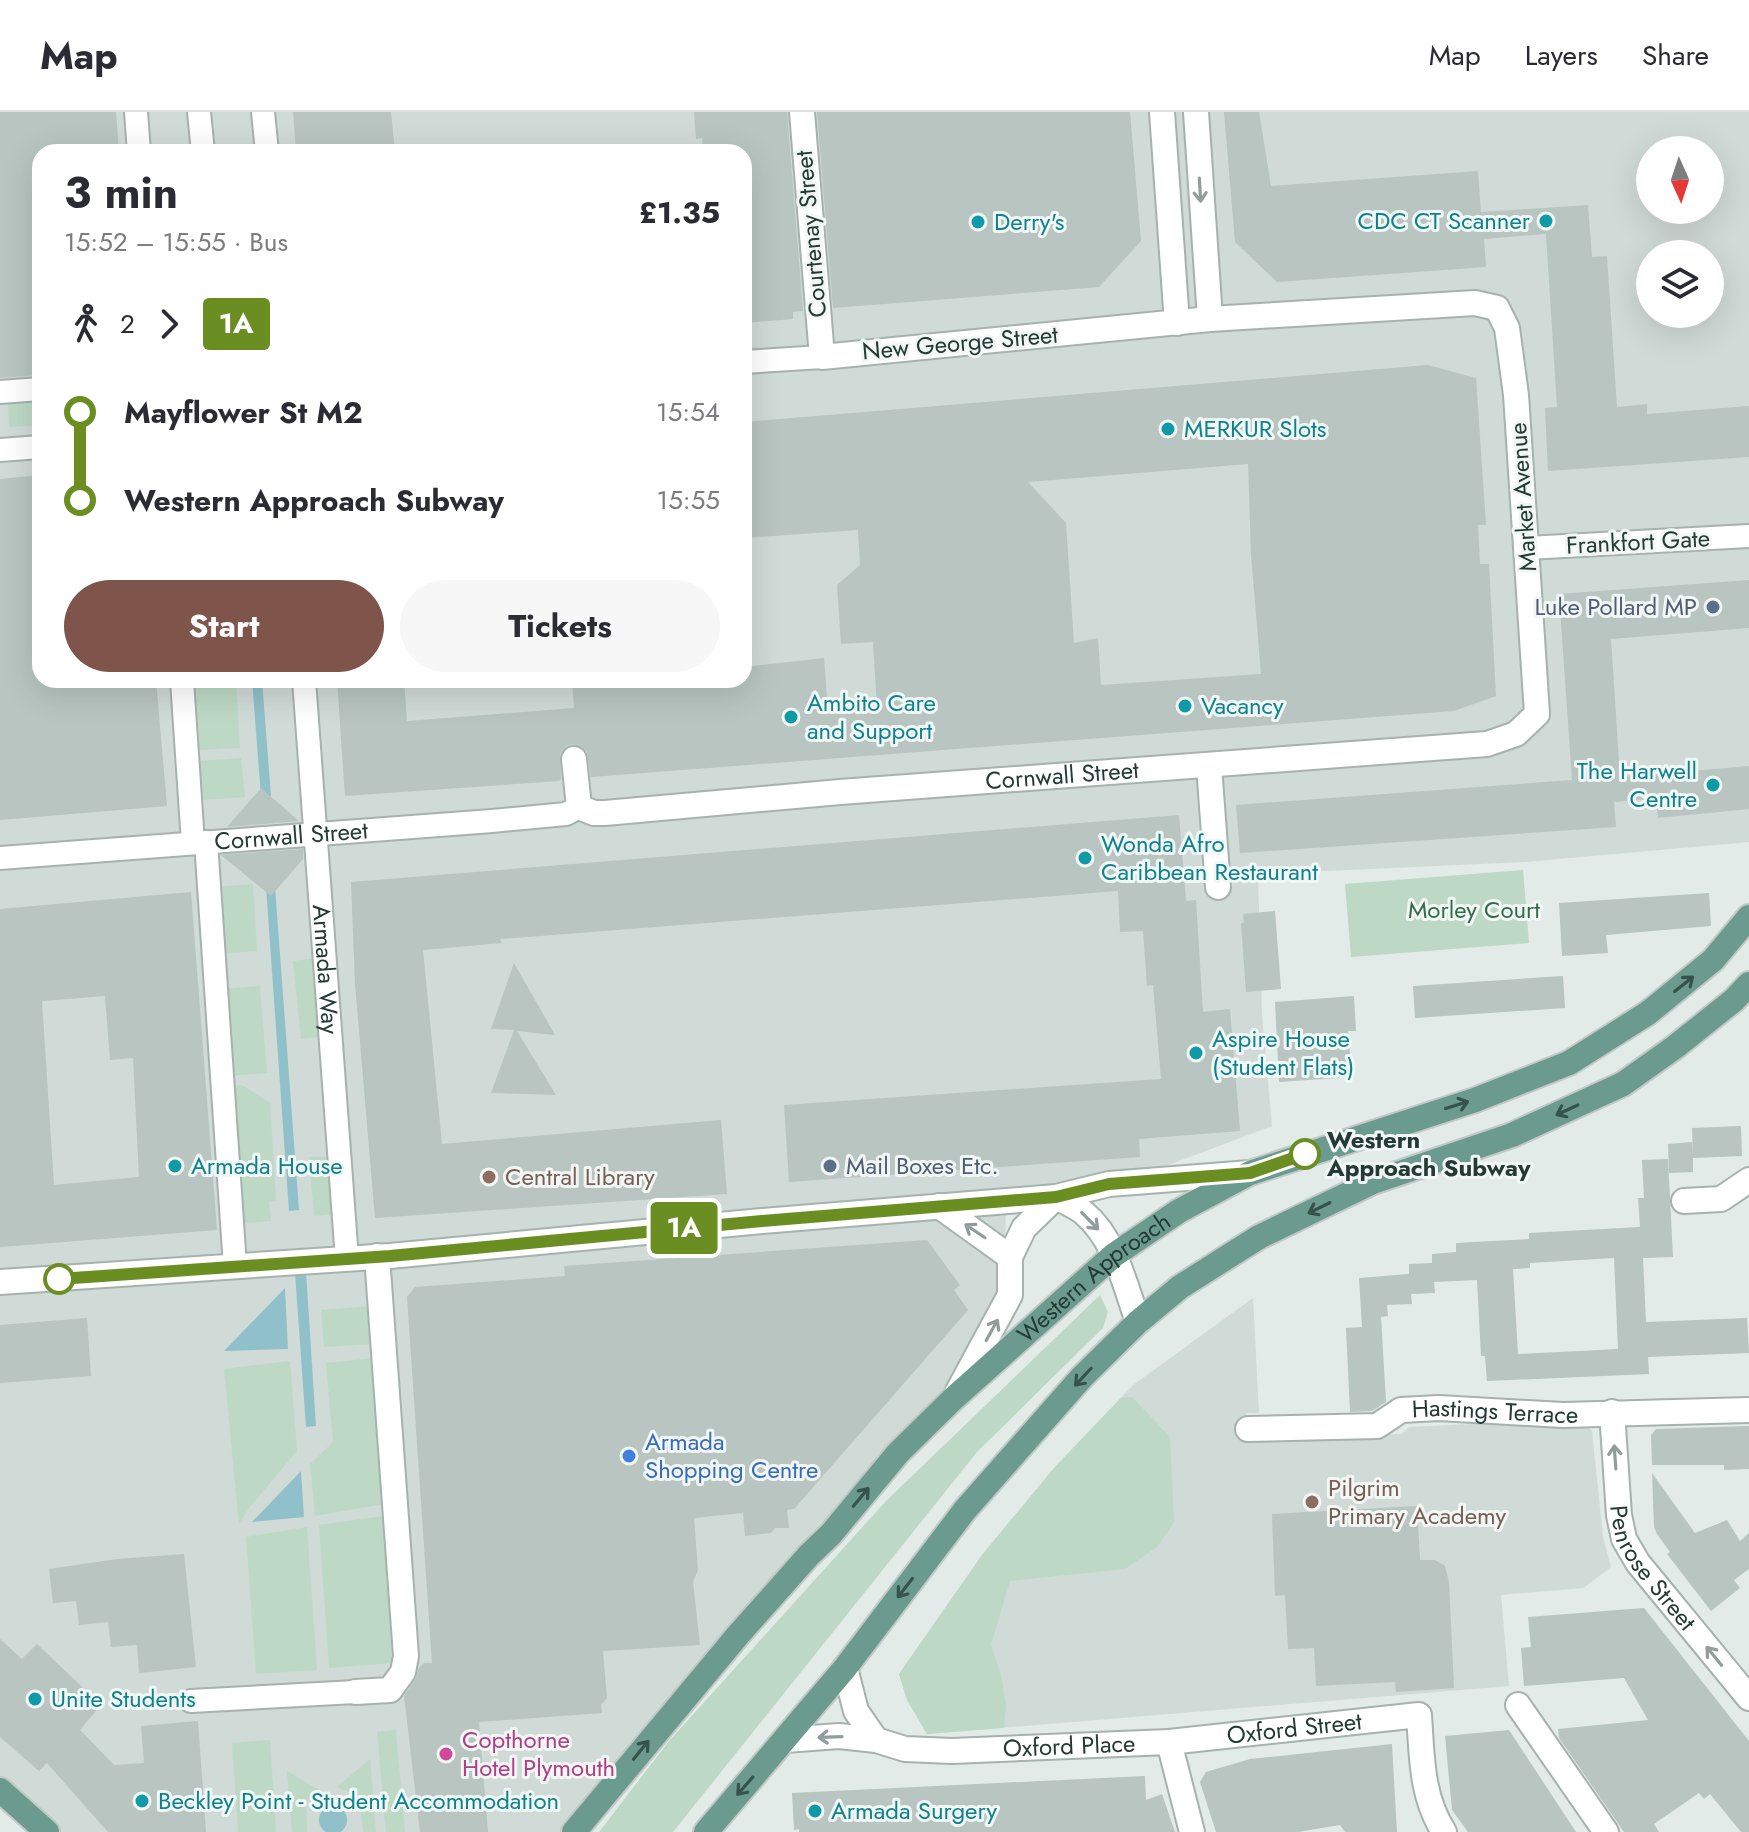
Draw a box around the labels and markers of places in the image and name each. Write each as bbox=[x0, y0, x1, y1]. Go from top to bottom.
place label: CDC CT Scanner bbox=[1358, 203, 1531, 238]
place label: Derry's bbox=[994, 204, 1065, 239]
marker: CDC CT Scanner bbox=[1537, 212, 1555, 230]
marker: Derry's bbox=[969, 213, 987, 231]
place label: MERKUR Slots bbox=[1184, 411, 1327, 446]
marker: MERKUR Slots bbox=[1159, 420, 1177, 438]
place label: Luke Pollard MP bbox=[1534, 589, 1697, 624]
marker: Luke Pollard MP bbox=[1704, 598, 1722, 616]
place label: Ambito Care and Support bbox=[807, 685, 936, 748]
place label: Vacancy bbox=[1201, 688, 1284, 723]
marker: Vacancy bbox=[1176, 697, 1194, 715]
marker: Ambito Care and Support bbox=[782, 708, 800, 726]
place label: The Harwell Centre bbox=[1577, 753, 1697, 816]
marker: The Harwell Centre bbox=[1704, 776, 1722, 794]
place label: Wonda Afro Caribbean Restaurant bbox=[1101, 826, 1318, 889]
marker: Wonda Afro Caribbean Restaurant bbox=[1076, 849, 1094, 867]
place label: Aspire House (Student Flats) bbox=[1212, 1021, 1355, 1084]
marker: Aspire House (Student Flats) bbox=[1187, 1044, 1205, 1062]
place label: Western Approach Subway bbox=[1326, 1122, 1531, 1185]
marker: Western Approach Subway bbox=[1290, 1139, 1320, 1169]
place label: Armada House bbox=[191, 1148, 343, 1183]
place label: Mail Boxes Etc. bbox=[846, 1148, 999, 1183]
marker: Armada House bbox=[166, 1157, 184, 1175]
marker: Mail Boxes Etc. bbox=[821, 1157, 839, 1175]
place label: Central Library bbox=[505, 1159, 655, 1194]
marker: Central Library bbox=[480, 1168, 498, 1186]
unlabelled marker bbox=[44, 1264, 74, 1294]
place label: Armada Shopping Centre bbox=[645, 1424, 818, 1487]
marker: Armada Shopping Centre bbox=[620, 1447, 638, 1465]
place label: Pilgrim Primary Academy bbox=[1328, 1470, 1507, 1533]
marker: Pilgrim Primary Academy bbox=[1303, 1493, 1321, 1511]
place label: Unite Students bbox=[51, 1681, 196, 1716]
marker: Unite Students bbox=[26, 1690, 44, 1708]
place label: Copthorne Hotel Plymouth bbox=[462, 1722, 615, 1785]
marker: Copthorne Hotel Plymouth bbox=[437, 1745, 455, 1763]
place label: Beckley Point - Student Accommodation bbox=[158, 1783, 559, 1818]
marker: Beckley Point - Student Accommodation bbox=[133, 1792, 151, 1810]
place label: Armada Surgery bbox=[831, 1793, 997, 1828]
marker: Armada Surgery bbox=[806, 1802, 824, 1820]

